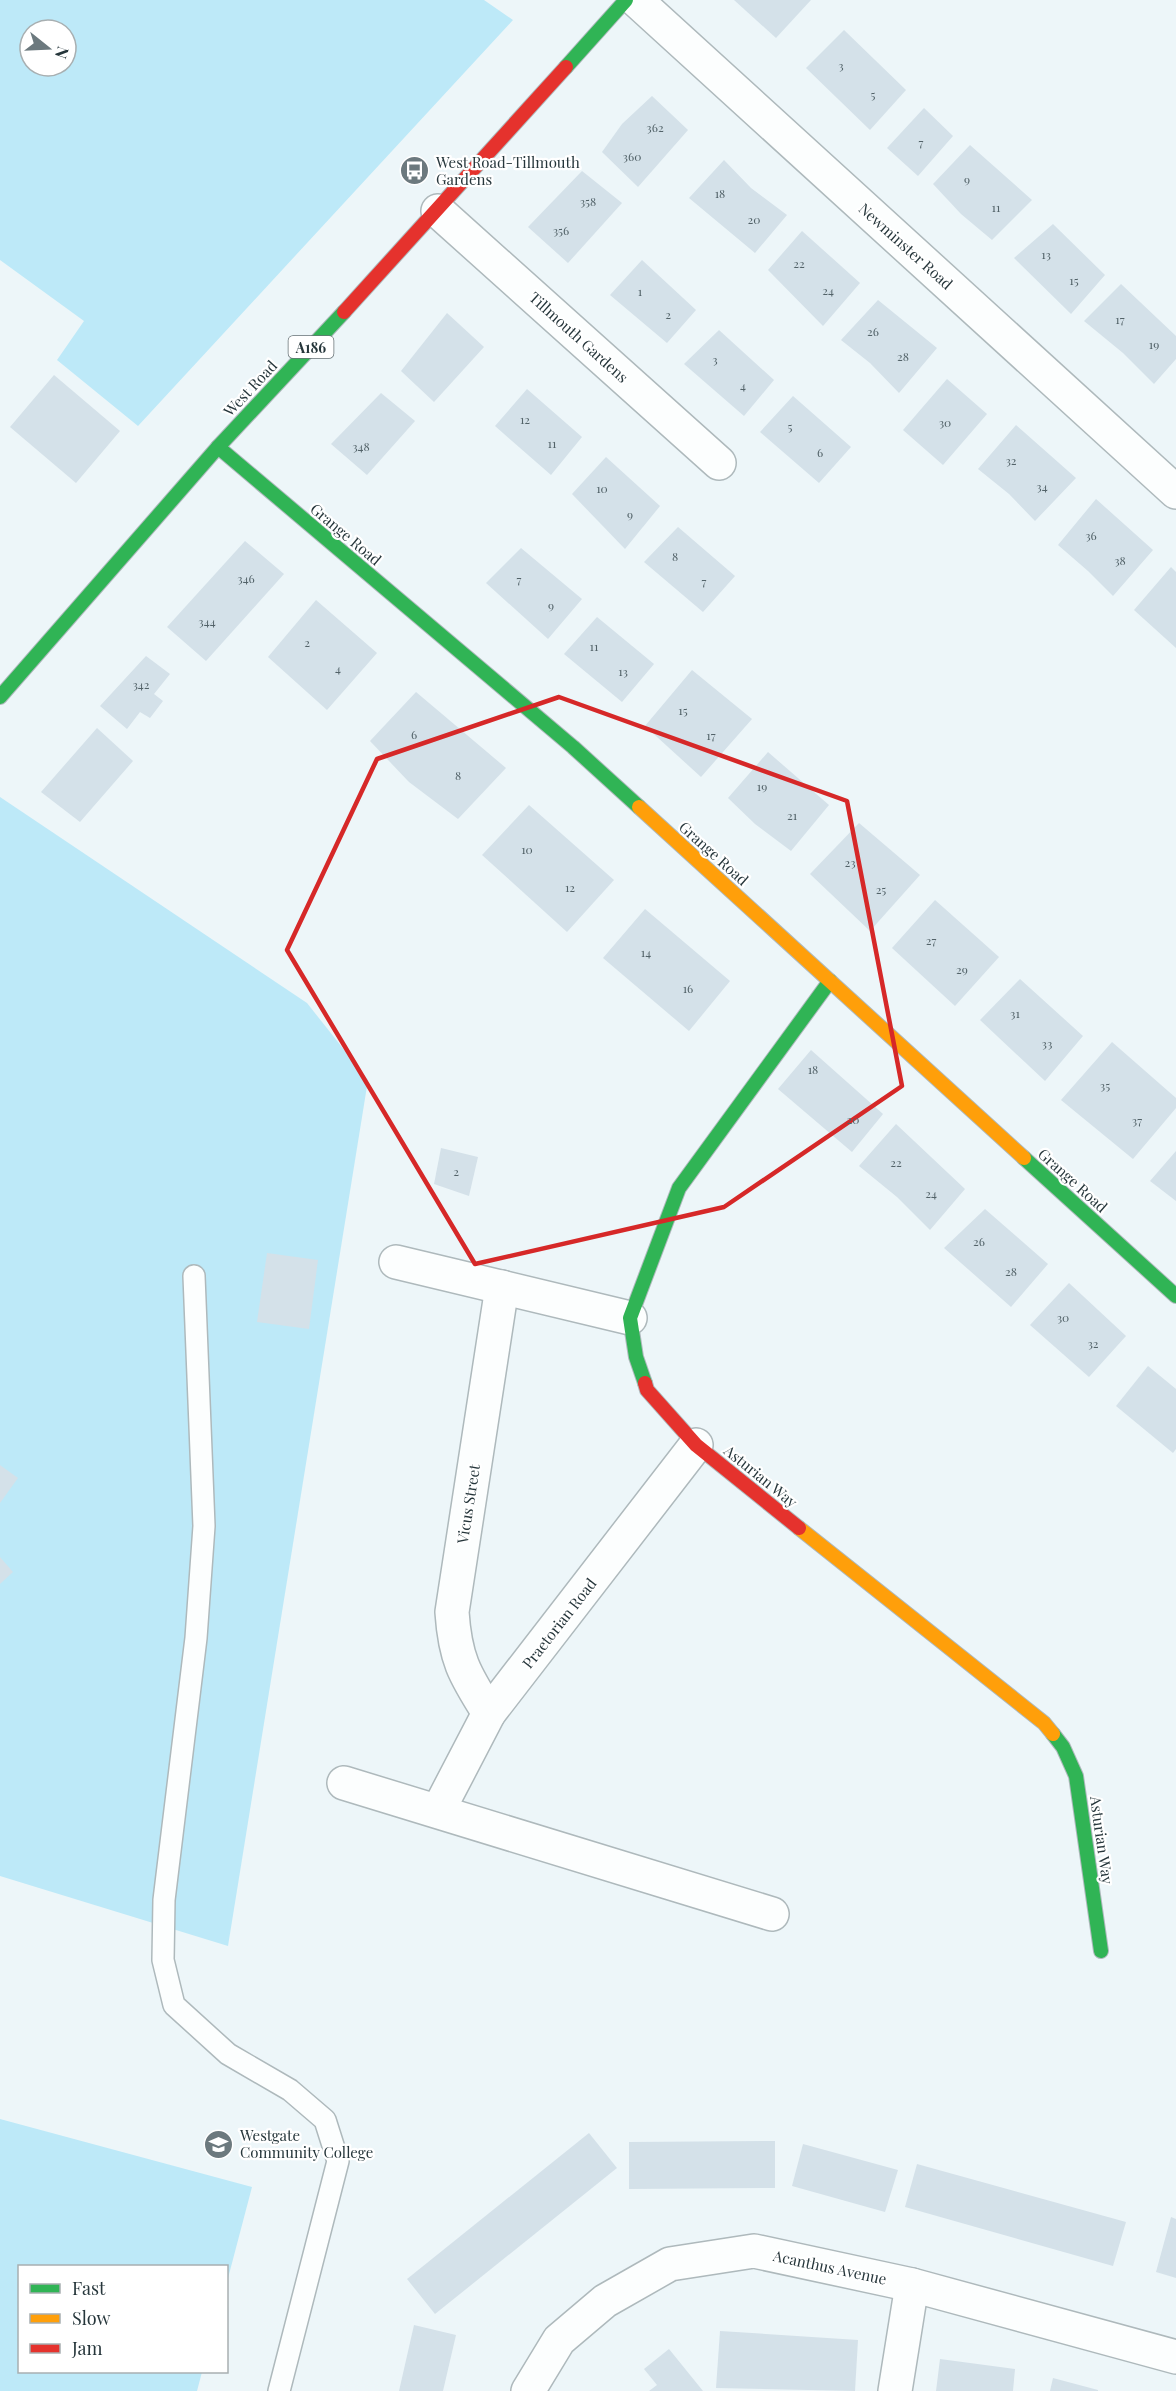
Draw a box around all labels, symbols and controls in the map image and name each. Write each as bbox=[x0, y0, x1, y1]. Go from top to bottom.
north arrow bbox=[18, 18, 78, 78]
text: N bbox=[51, 44, 75, 62]
house number: 3 bbox=[838, 57, 844, 73]
house number: 5 bbox=[871, 86, 876, 102]
house number: 362 bbox=[646, 119, 664, 135]
house number: 7 bbox=[919, 134, 924, 150]
house number: 360 bbox=[623, 148, 641, 164]
place label: West Road-Tillmouth Gardens bbox=[435, 152, 580, 189]
bus stop icon: West Road-Tillmouth Gardens bbox=[399, 155, 431, 187]
house number: 9 bbox=[964, 171, 970, 187]
house number: 18 bbox=[715, 185, 725, 201]
house number: 358 bbox=[580, 193, 596, 209]
street label: Newminster Road bbox=[855, 198, 957, 294]
house number: 11 bbox=[992, 199, 1001, 215]
house number: 20 bbox=[748, 211, 760, 227]
house number: 356 bbox=[553, 222, 569, 238]
house number: 13 bbox=[1041, 246, 1051, 262]
house number: 22 bbox=[793, 255, 805, 271]
house number: 15 bbox=[1069, 272, 1079, 288]
house number: 24 bbox=[822, 282, 834, 298]
house number: 1 bbox=[638, 283, 643, 299]
street label: Tillmouth Gardens bbox=[525, 287, 633, 387]
house number: 2 bbox=[665, 306, 671, 322]
house number: 17 bbox=[1115, 311, 1125, 327]
house number: 26 bbox=[867, 323, 879, 339]
road number: A186 bbox=[288, 336, 334, 358]
house number: 19 bbox=[1149, 336, 1159, 352]
house number: 28 bbox=[897, 348, 909, 364]
house number: 3 bbox=[712, 351, 718, 367]
street label: West Road bbox=[218, 355, 281, 421]
house number: 4 bbox=[740, 377, 746, 393]
house number: 12 bbox=[520, 411, 530, 427]
house number: 30 bbox=[939, 414, 951, 430]
house number: 5 bbox=[788, 418, 793, 434]
house number: 11 bbox=[548, 435, 557, 451]
house number: 348 bbox=[352, 438, 370, 454]
house number: 6 bbox=[817, 444, 823, 460]
house number: 32 bbox=[1005, 452, 1017, 468]
house number: 34 bbox=[1036, 478, 1048, 494]
house number: 10 bbox=[596, 480, 608, 496]
street label: Grange Road bbox=[306, 498, 386, 570]
house number: 9 bbox=[627, 506, 633, 522]
house number: 36 bbox=[1085, 527, 1097, 543]
house number: 8 bbox=[672, 548, 678, 564]
house number: 38 bbox=[1114, 552, 1126, 568]
house number: 346 bbox=[237, 570, 255, 586]
house number: 7 bbox=[517, 571, 522, 587]
house number: 7 bbox=[702, 573, 707, 589]
house number: 9 bbox=[548, 597, 554, 613]
house number: 344 bbox=[198, 613, 216, 629]
house number: 2 bbox=[304, 634, 310, 650]
house number: 11 bbox=[590, 638, 599, 654]
house number: 4 bbox=[335, 660, 341, 676]
house number: 13 bbox=[618, 663, 628, 679]
house number: 342 bbox=[132, 676, 150, 692]
house number: 15 bbox=[678, 702, 688, 718]
house number: 6 bbox=[411, 726, 417, 742]
house number: 17 bbox=[706, 727, 716, 743]
house number: 8 bbox=[455, 767, 461, 783]
house number: 19 bbox=[757, 778, 767, 794]
house number: 21 bbox=[787, 807, 798, 823]
street label: Grange Road bbox=[675, 817, 753, 890]
house number: 10 bbox=[521, 841, 533, 857]
house number: 23 bbox=[844, 854, 856, 870]
house number: 12 bbox=[565, 879, 575, 895]
house number: 25 bbox=[876, 881, 886, 897]
house number: 27 bbox=[926, 932, 936, 948]
house number: 14 bbox=[641, 944, 651, 960]
house number: 29 bbox=[956, 961, 968, 977]
house number: 16 bbox=[683, 980, 693, 996]
house number: 31 bbox=[1010, 1005, 1020, 1021]
house number: 33 bbox=[1042, 1035, 1052, 1051]
house number: 18 bbox=[808, 1061, 818, 1077]
house number: 35 bbox=[1100, 1077, 1110, 1093]
house number: 20 bbox=[847, 1111, 859, 1127]
house number: 37 bbox=[1132, 1112, 1142, 1128]
street label: Grange Road bbox=[1034, 1144, 1112, 1217]
house number: 22 bbox=[890, 1154, 902, 1170]
house number: 2 bbox=[453, 1163, 459, 1179]
house number: 24 bbox=[925, 1185, 937, 1201]
house number: 26 bbox=[973, 1233, 985, 1249]
house number: 28 bbox=[1005, 1263, 1017, 1279]
house number: 30 bbox=[1057, 1309, 1069, 1325]
house number: 32 bbox=[1087, 1335, 1099, 1351]
street label: Asturian Way bbox=[719, 1440, 802, 1512]
street label: Vicus Street bbox=[452, 1462, 484, 1546]
street label: Praetorian Road bbox=[517, 1574, 601, 1672]
street label: Asturian Way bbox=[1086, 1794, 1118, 1886]
place label: Westgate Community College bbox=[239, 2125, 373, 2162]
school or university icon: Westgate Community College bbox=[203, 2128, 235, 2160]
street label: Acanthus Avenue bbox=[770, 2245, 889, 2289]
legend bbox=[18, 2265, 228, 2373]
text: Fast bbox=[72, 2276, 106, 2300]
text: Slow bbox=[72, 2306, 110, 2330]
text: Jam bbox=[71, 2336, 102, 2360]

